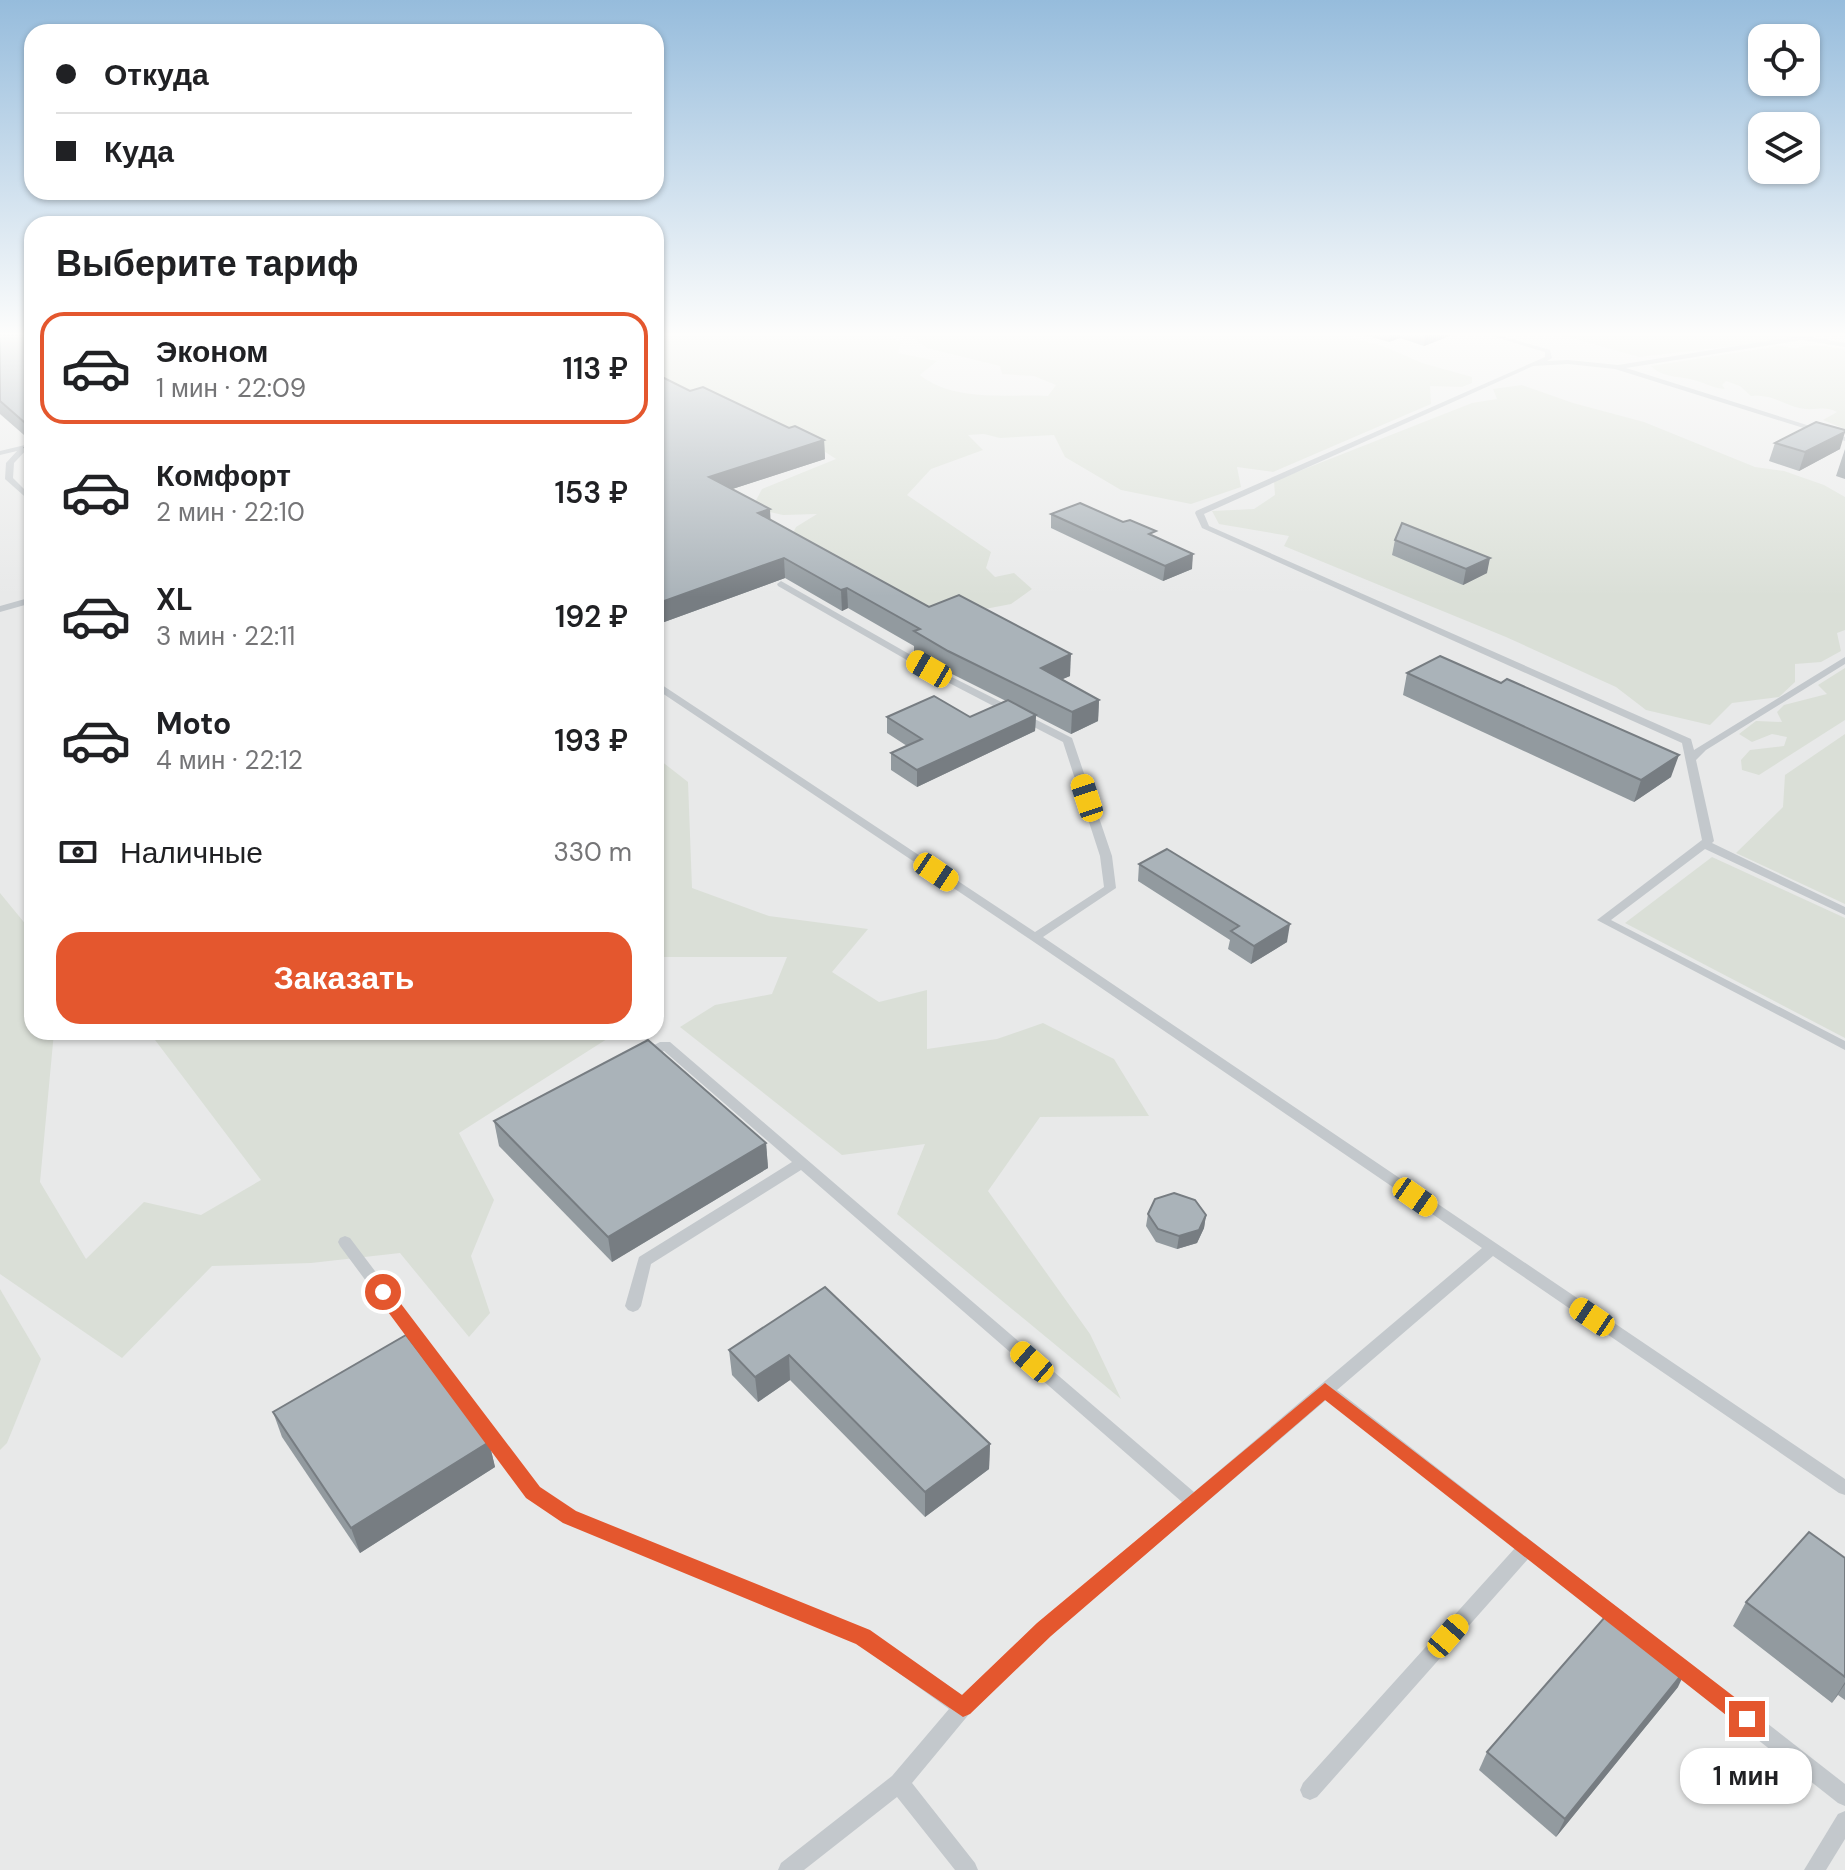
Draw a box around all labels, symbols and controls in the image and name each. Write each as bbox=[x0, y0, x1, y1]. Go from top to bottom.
map controls bbox=[1748, 24, 1820, 184]
button: locate bbox=[1748, 24, 1820, 96]
text: Откуда bbox=[104, 55, 209, 94]
button: layers bbox=[1748, 112, 1820, 184]
text: Куда bbox=[104, 132, 174, 171]
text: Выберите тариф bbox=[56, 240, 359, 287]
icon: car bbox=[60, 332, 132, 404]
text: Эконом bbox=[156, 332, 269, 371]
text: 113 ₽ bbox=[562, 349, 628, 388]
text: 1 мин · 22:09 bbox=[156, 371, 306, 405]
icon: car bbox=[60, 456, 132, 528]
text: Комфорт bbox=[156, 456, 291, 495]
text: 153 ₽ bbox=[554, 473, 628, 512]
text: 2 мин · 22:10 bbox=[156, 495, 305, 529]
icon: car bbox=[60, 580, 132, 652]
text: XL bbox=[156, 580, 193, 619]
text: 192 ₽ bbox=[555, 597, 628, 636]
text: 3 мин · 22:11 bbox=[156, 619, 295, 653]
car bbox=[902, 647, 956, 691]
icon: car bbox=[60, 704, 132, 776]
text: Moto bbox=[156, 704, 231, 743]
text: 193 ₽ bbox=[554, 721, 628, 760]
text: 4 мин · 22:12 bbox=[156, 743, 303, 777]
car bbox=[1068, 771, 1106, 825]
icon: cash bbox=[56, 830, 100, 874]
text: Наличные bbox=[120, 833, 263, 872]
text: 330 m bbox=[553, 835, 632, 869]
car bbox=[909, 849, 963, 895]
button: Заказать bbox=[56, 932, 632, 1024]
car bbox=[1388, 1173, 1442, 1221]
route start bbox=[365, 1274, 401, 1310]
car bbox=[1565, 1294, 1619, 1340]
car bbox=[1006, 1337, 1058, 1387]
car bbox=[1423, 1610, 1473, 1662]
route end bbox=[1729, 1701, 1765, 1737]
callout: 1 мин bbox=[1681, 1747, 1813, 1803]
text: 1 мин bbox=[1713, 1759, 1779, 1793]

